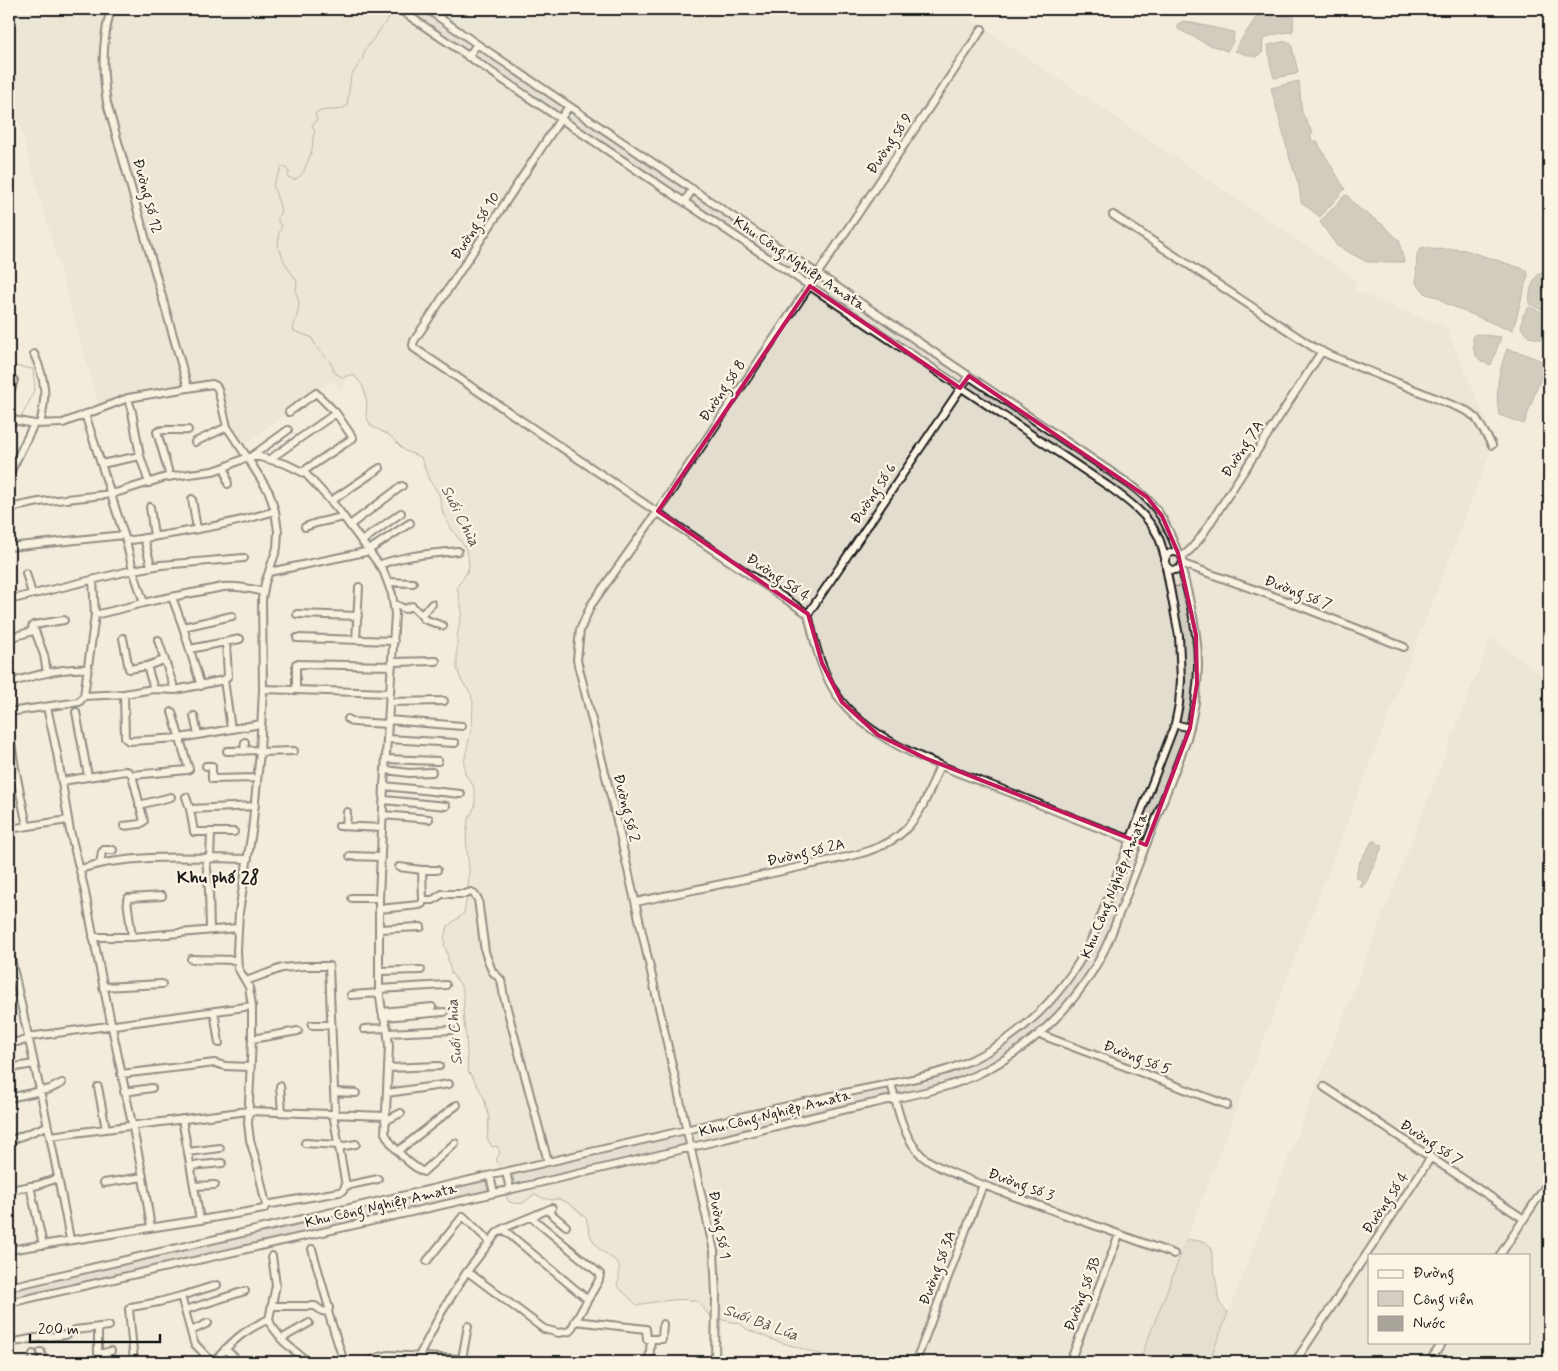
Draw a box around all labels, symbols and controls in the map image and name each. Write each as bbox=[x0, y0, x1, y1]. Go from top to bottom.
street label: Đường số 9 bbox=[862, 110, 919, 179]
street label: Đường số 12 bbox=[126, 156, 167, 236]
street label: Đường số 10 bbox=[447, 188, 506, 264]
street label: Khu Công Nghiệp Amata bbox=[728, 212, 870, 317]
street label: Đường số 8 bbox=[695, 356, 752, 426]
street label: Đường 7A bbox=[1217, 417, 1270, 482]
street label: Đường số 6 bbox=[846, 459, 903, 529]
water label: Suối Chùa bbox=[436, 482, 484, 550]
street label: Đường Số 4 bbox=[741, 549, 814, 608]
street label: Đường số 7 bbox=[1261, 571, 1335, 616]
street label: Đường số 2 bbox=[607, 772, 644, 844]
street label: Khu Công Nghiệp Amata bbox=[1077, 809, 1155, 962]
street label: Đường số 2A bbox=[765, 834, 847, 873]
district label: Khu phố 28 bbox=[177, 866, 259, 890]
water label: Suối Chùa bbox=[442, 998, 468, 1066]
street label: Đường số 5 bbox=[1100, 1036, 1174, 1081]
street label: Khu Công Nghiệp Amata bbox=[697, 1085, 854, 1143]
street label: Đường số 7 bbox=[1395, 1115, 1466, 1172]
street label: Đường số 3 bbox=[985, 1164, 1057, 1207]
street label: Đường số 4 bbox=[1358, 1168, 1415, 1238]
street label: Khu Công Nghiệp Amata bbox=[303, 1179, 460, 1234]
street label: Đường số 1 bbox=[702, 1189, 735, 1261]
street label: Đường số 3A bbox=[915, 1228, 962, 1309]
street label: Đường số 3B bbox=[1060, 1254, 1107, 1334]
legend bbox=[1368, 1254, 1530, 1344]
text: Đường bbox=[1413, 1264, 1454, 1285]
text: Công viên bbox=[1413, 1290, 1473, 1311]
water label: Suối Bà Lúa bbox=[721, 1300, 801, 1346]
scale bar bbox=[30, 1311, 160, 1343]
text: Nước bbox=[1413, 1314, 1445, 1334]
text: 200 m bbox=[38, 1320, 79, 1340]

